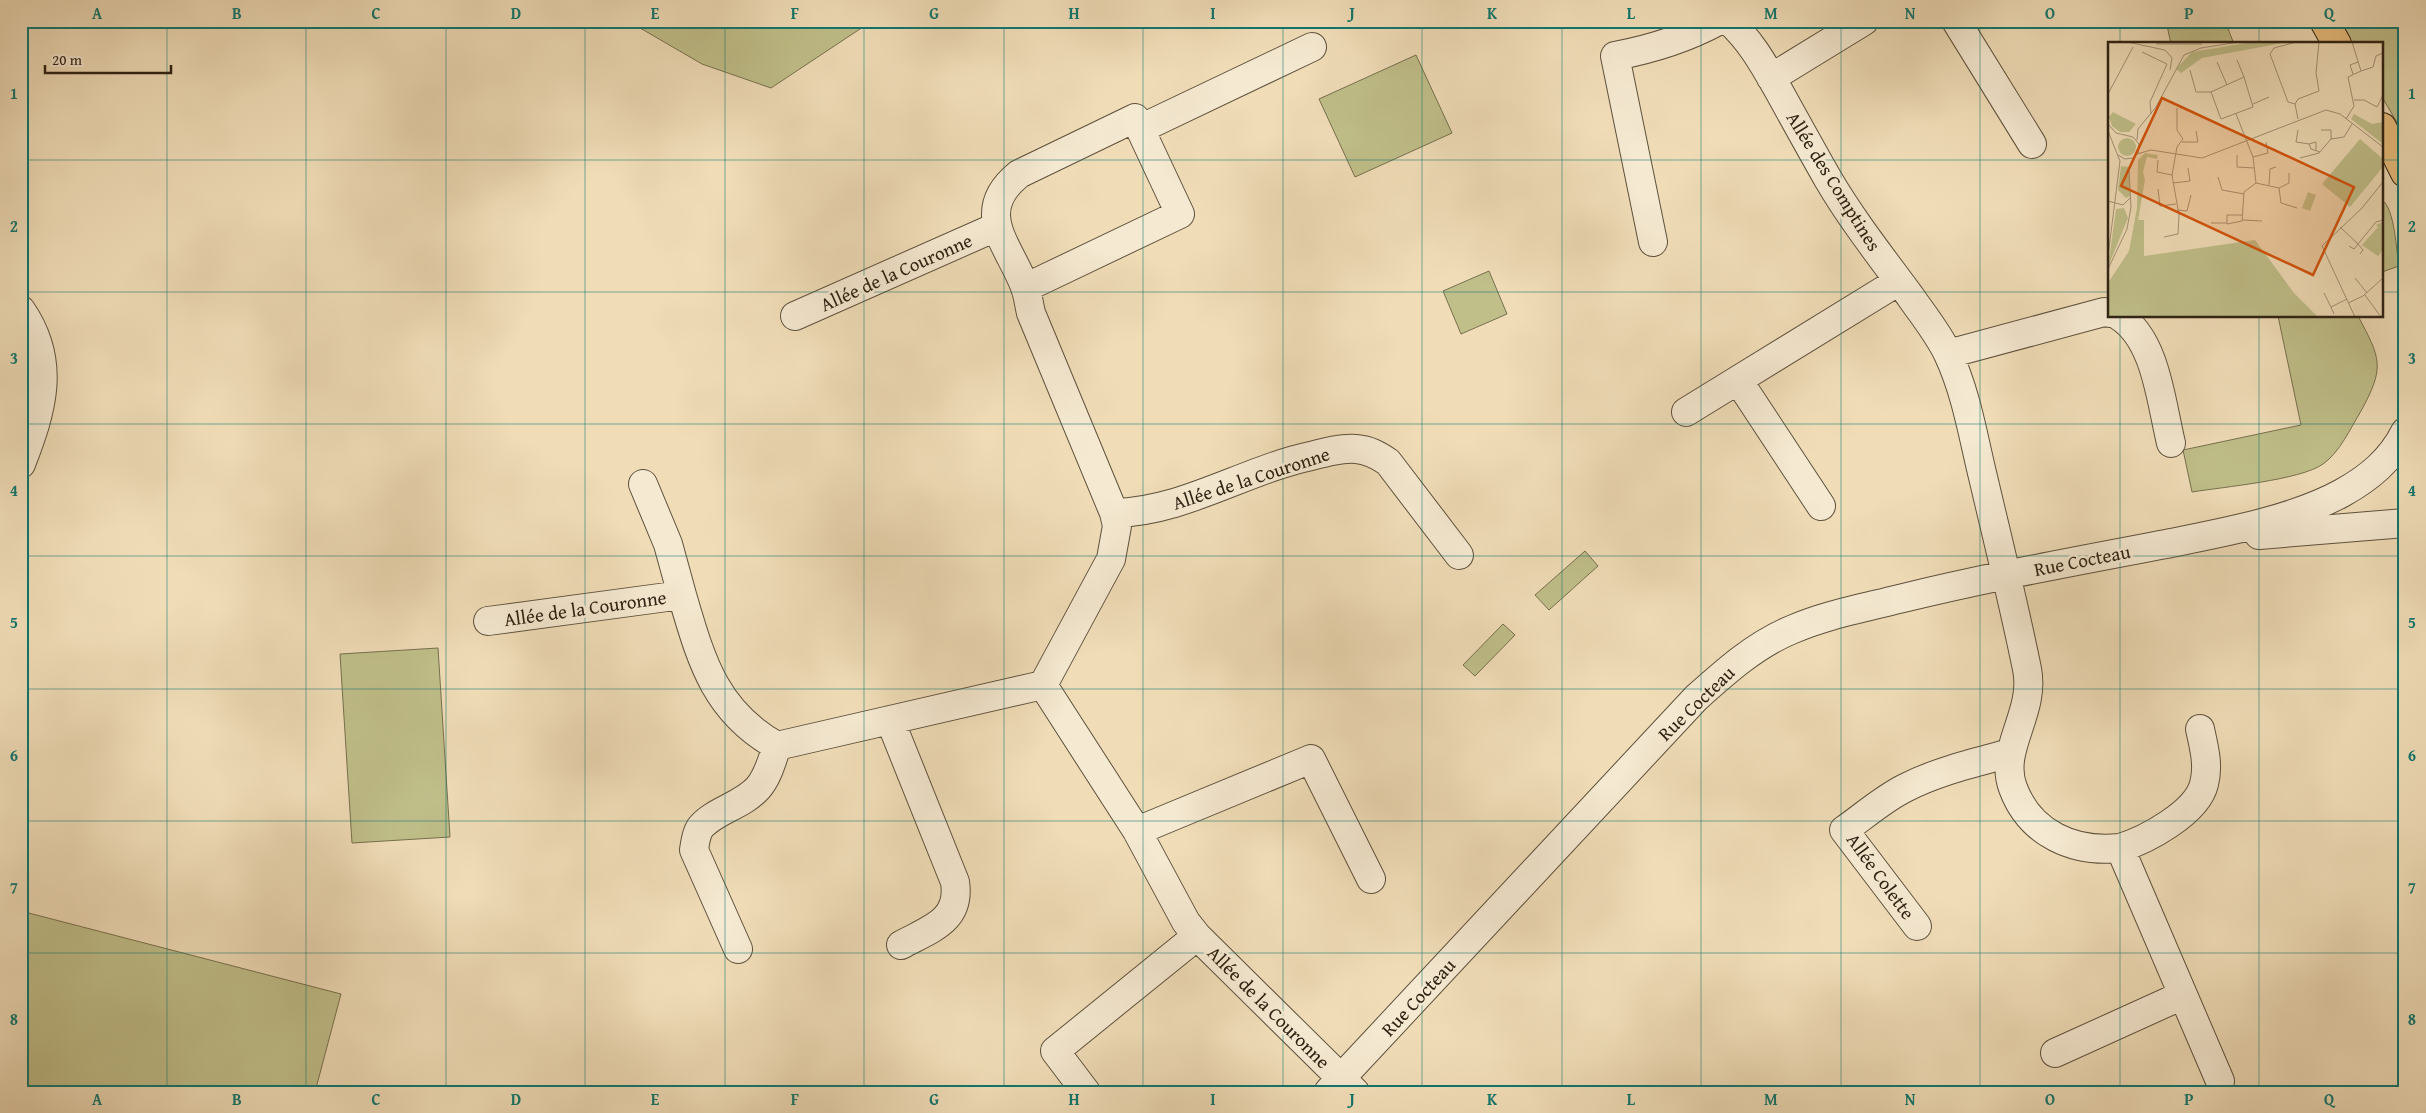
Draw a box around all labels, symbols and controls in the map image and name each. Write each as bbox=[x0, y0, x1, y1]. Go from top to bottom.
text: A bbox=[92, 1, 103, 25]
text: B bbox=[232, 1, 242, 25]
text: C bbox=[371, 1, 381, 25]
text: D bbox=[511, 1, 521, 25]
text: E bbox=[651, 1, 660, 25]
text: F bbox=[791, 1, 799, 25]
text: G bbox=[929, 1, 939, 25]
text: H bbox=[1068, 1, 1080, 25]
text: I bbox=[1210, 1, 1216, 25]
text: J bbox=[1346, 1, 1355, 25]
text: K bbox=[1487, 1, 1498, 25]
text: L bbox=[1627, 1, 1636, 25]
text: M bbox=[1764, 1, 1778, 25]
text: N bbox=[1905, 1, 1916, 25]
text: O bbox=[2045, 1, 2055, 25]
text: P bbox=[2184, 1, 2194, 25]
text: Q bbox=[2324, 1, 2336, 25]
scale bar bbox=[45, 42, 171, 74]
inset map bbox=[2108, 42, 2384, 318]
text: 20 m bbox=[52, 49, 83, 70]
text: 1 bbox=[10, 81, 18, 105]
text: 1 bbox=[2408, 81, 2416, 105]
street label: Allée des Comptines bbox=[1780, 106, 1888, 256]
text: 2 bbox=[10, 214, 18, 238]
text: 2 bbox=[2408, 214, 2416, 238]
street label: Allée de la Couronne bbox=[816, 226, 977, 318]
text: 3 bbox=[10, 346, 18, 370]
text: 3 bbox=[2408, 346, 2416, 370]
street label: Allée de la Couronne bbox=[1169, 439, 1333, 517]
text: 4 bbox=[10, 478, 18, 502]
text: 4 bbox=[2408, 478, 2416, 502]
street label: Rue Cocteau bbox=[2031, 537, 2133, 583]
street label: Allée de la Couronne bbox=[502, 583, 668, 633]
text: 5 bbox=[10, 610, 18, 634]
text: 5 bbox=[2408, 610, 2416, 634]
street label: Rue Cocteau bbox=[1651, 659, 1741, 747]
text: 6 bbox=[10, 743, 18, 767]
text: 6 bbox=[2408, 743, 2416, 767]
street label: Allée Colette bbox=[1840, 827, 1922, 925]
text: 7 bbox=[10, 875, 18, 899]
text: 7 bbox=[2408, 875, 2416, 899]
street label: Allée de la Couronne bbox=[1201, 939, 1337, 1075]
street label: Rue Cocteau bbox=[1374, 951, 1462, 1042]
text: 8 bbox=[10, 1007, 18, 1031]
text: 8 bbox=[2408, 1007, 2416, 1031]
text: A bbox=[92, 1087, 103, 1111]
text: B bbox=[232, 1087, 242, 1111]
text: C bbox=[371, 1087, 381, 1111]
text: D bbox=[511, 1087, 521, 1111]
text: E bbox=[651, 1087, 660, 1111]
text: F bbox=[791, 1087, 799, 1111]
text: G bbox=[929, 1087, 939, 1111]
text: H bbox=[1068, 1087, 1080, 1111]
text: I bbox=[1210, 1087, 1216, 1111]
text: J bbox=[1346, 1087, 1355, 1111]
text: K bbox=[1487, 1087, 1498, 1111]
text: L bbox=[1627, 1087, 1636, 1111]
text: M bbox=[1764, 1087, 1778, 1111]
text: N bbox=[1905, 1087, 1916, 1111]
text: O bbox=[2045, 1087, 2055, 1111]
text: P bbox=[2184, 1087, 2194, 1111]
text: Q bbox=[2324, 1087, 2336, 1111]

